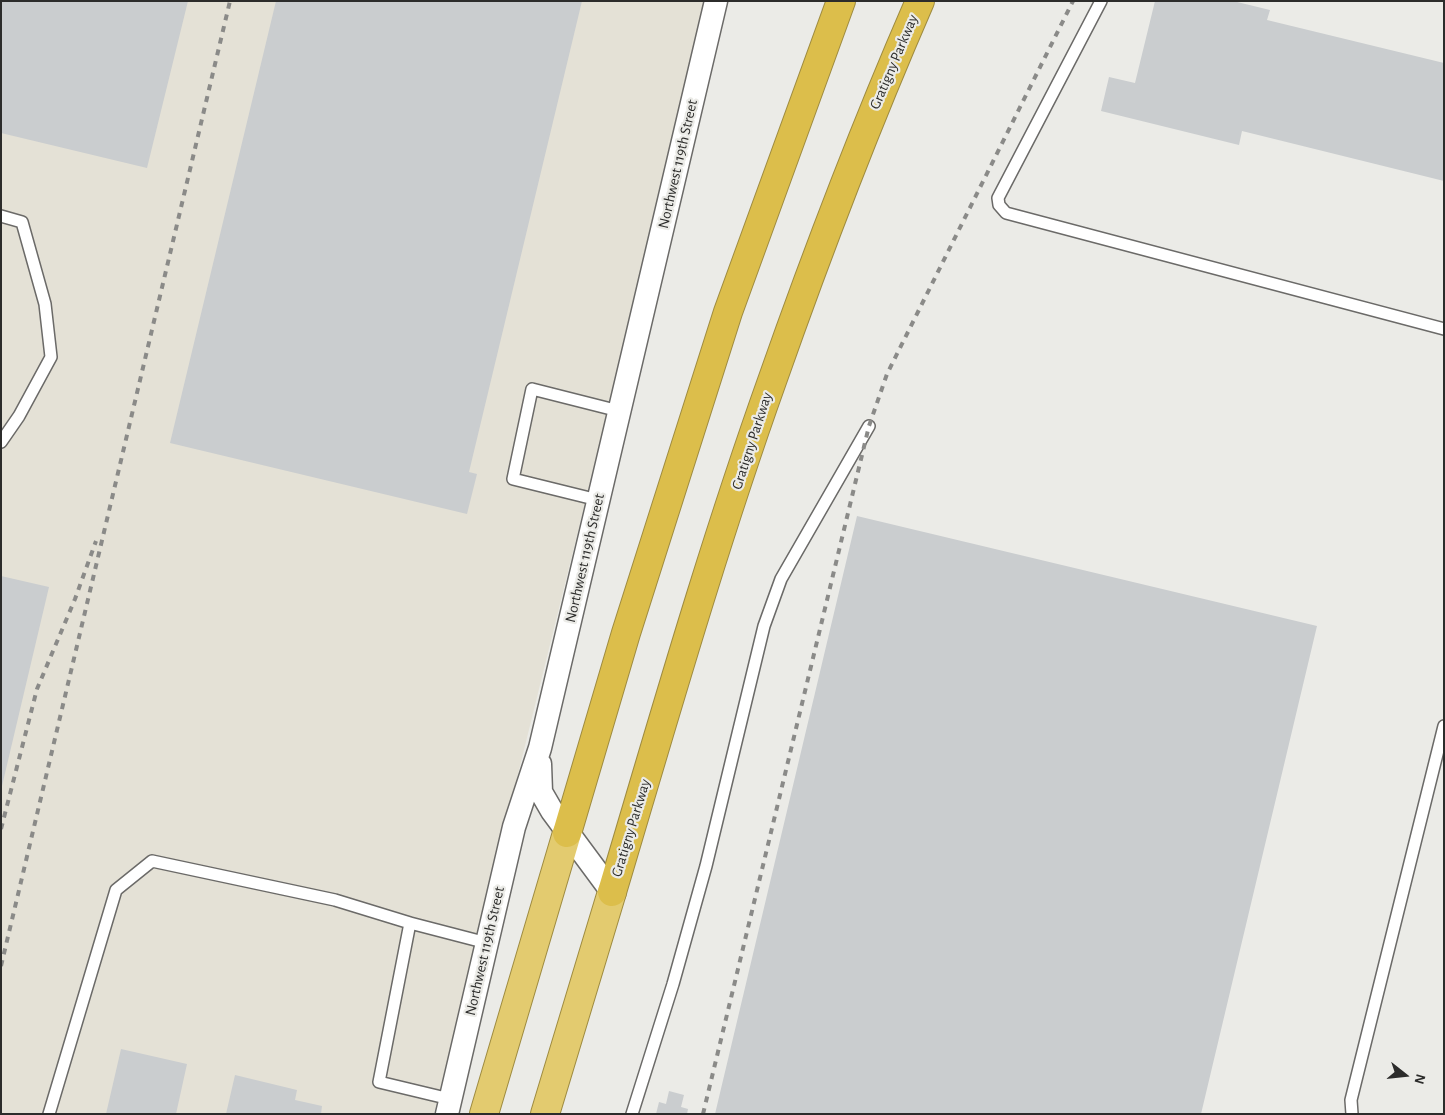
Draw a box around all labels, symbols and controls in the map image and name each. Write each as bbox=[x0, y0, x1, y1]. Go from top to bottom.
street label: Gratigny Parkway bbox=[866, 12, 922, 112]
street label: Northwest 119th Street bbox=[654, 98, 702, 230]
street label: Gratigny Parkway bbox=[728, 390, 776, 492]
street label: Northwest 119th Street bbox=[561, 492, 609, 624]
street label: Gratigny Parkway bbox=[608, 777, 654, 879]
street label: Northwest 119th Street bbox=[461, 885, 509, 1017]
north arrow bbox=[1380, 1050, 1430, 1100]
text: N bbox=[1411, 1073, 1427, 1086]

